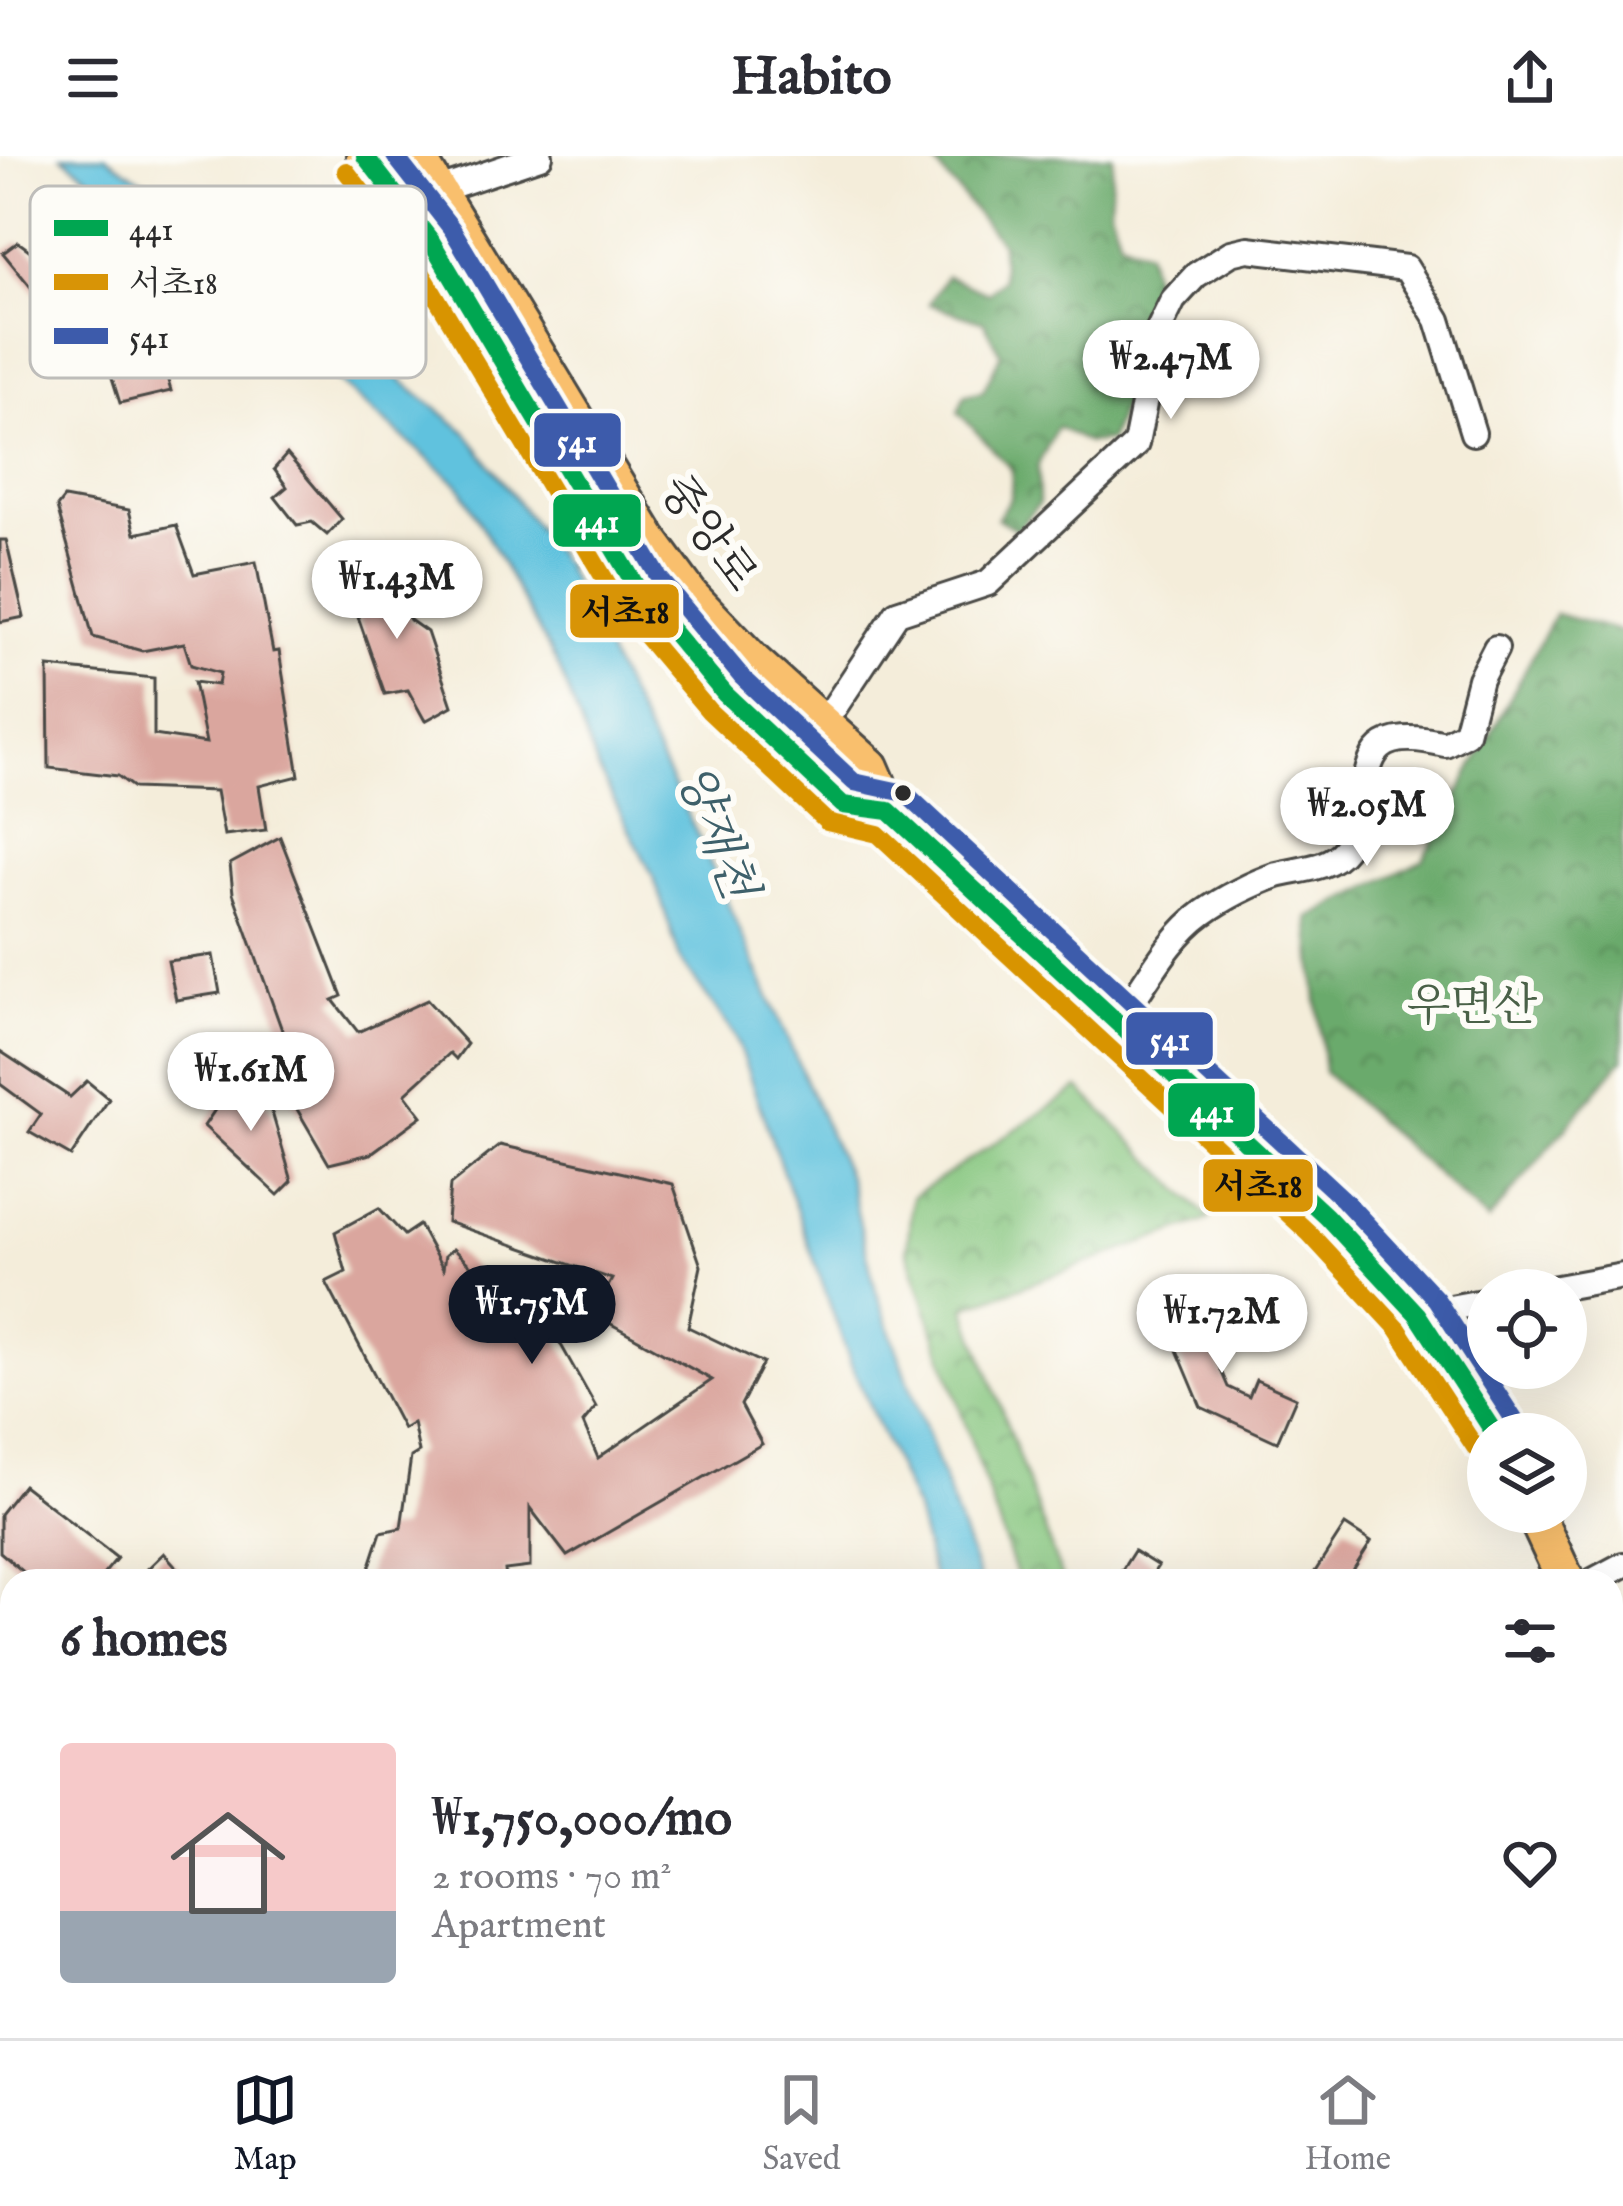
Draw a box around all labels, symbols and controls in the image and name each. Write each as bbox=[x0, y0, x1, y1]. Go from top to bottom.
text: Habito bbox=[731, 44, 892, 113]
icon: menu bbox=[60, 45, 126, 111]
icon: share bbox=[1497, 45, 1563, 111]
legend bbox=[30, 186, 426, 378]
text: 441 bbox=[129, 210, 174, 252]
text: 서초18 bbox=[129, 264, 218, 306]
text: 541 bbox=[129, 318, 169, 360]
pin: ₩2.47M bbox=[1073, 320, 1269, 422]
text: ₩2.47M bbox=[1110, 334, 1232, 383]
line badge: 541 bbox=[532, 411, 623, 469]
text: 541 bbox=[557, 422, 597, 464]
street label: 중앙로 bbox=[646, 465, 769, 604]
line badge: 441 bbox=[551, 492, 643, 549]
text: 441 bbox=[575, 502, 619, 544]
pin: ₩1.43M bbox=[299, 540, 495, 642]
text: ₩1.43M bbox=[339, 554, 455, 603]
line badge: 서초18 bbox=[568, 582, 681, 640]
text: 서초18 bbox=[581, 593, 670, 635]
water label: 양재천 bbox=[661, 757, 768, 912]
pin: ₩2.05M bbox=[1269, 767, 1465, 869]
text: ₩2.05M bbox=[1307, 781, 1427, 830]
unlabelled marker bbox=[892, 782, 914, 804]
park label: 우면산 bbox=[1407, 979, 1538, 1036]
line badge: 541 bbox=[1124, 1010, 1215, 1067]
text: 541 bbox=[1150, 1020, 1190, 1062]
pin: ₩1.61M bbox=[153, 1032, 349, 1134]
text: ₩1.61M bbox=[194, 1046, 308, 1095]
line badge: 441 bbox=[1166, 1081, 1257, 1139]
text: 441 bbox=[1190, 1092, 1234, 1134]
line badge: 서초18 bbox=[1201, 1157, 1315, 1214]
text: 서초18 bbox=[1214, 1167, 1303, 1209]
pin: ₩1.75M bbox=[434, 1265, 630, 1367]
map controls bbox=[1467, 1269, 1587, 1533]
button: locate bbox=[1467, 1269, 1587, 1389]
pin: ₩1.72M bbox=[1124, 1274, 1320, 1376]
text: ₩1.75M bbox=[476, 1279, 588, 1328]
text: ₩1.72M bbox=[1163, 1288, 1281, 1337]
button: layers bbox=[1467, 1413, 1587, 1533]
icon: filters bbox=[1497, 1608, 1563, 1674]
text: 6 homes bbox=[60, 1609, 228, 1674]
text: ₩1,750,000/mo bbox=[432, 1788, 732, 1853]
icon: home bbox=[156, 1791, 300, 1935]
icon: heart bbox=[1497, 1830, 1563, 1896]
text: 2 rooms · 70 m² bbox=[432, 1853, 672, 1902]
text: Apartment bbox=[432, 1902, 606, 1951]
tab: Map bbox=[232, 2067, 298, 2181]
tab: Saved bbox=[762, 2067, 840, 2181]
tab: Home bbox=[1305, 2067, 1391, 2181]

